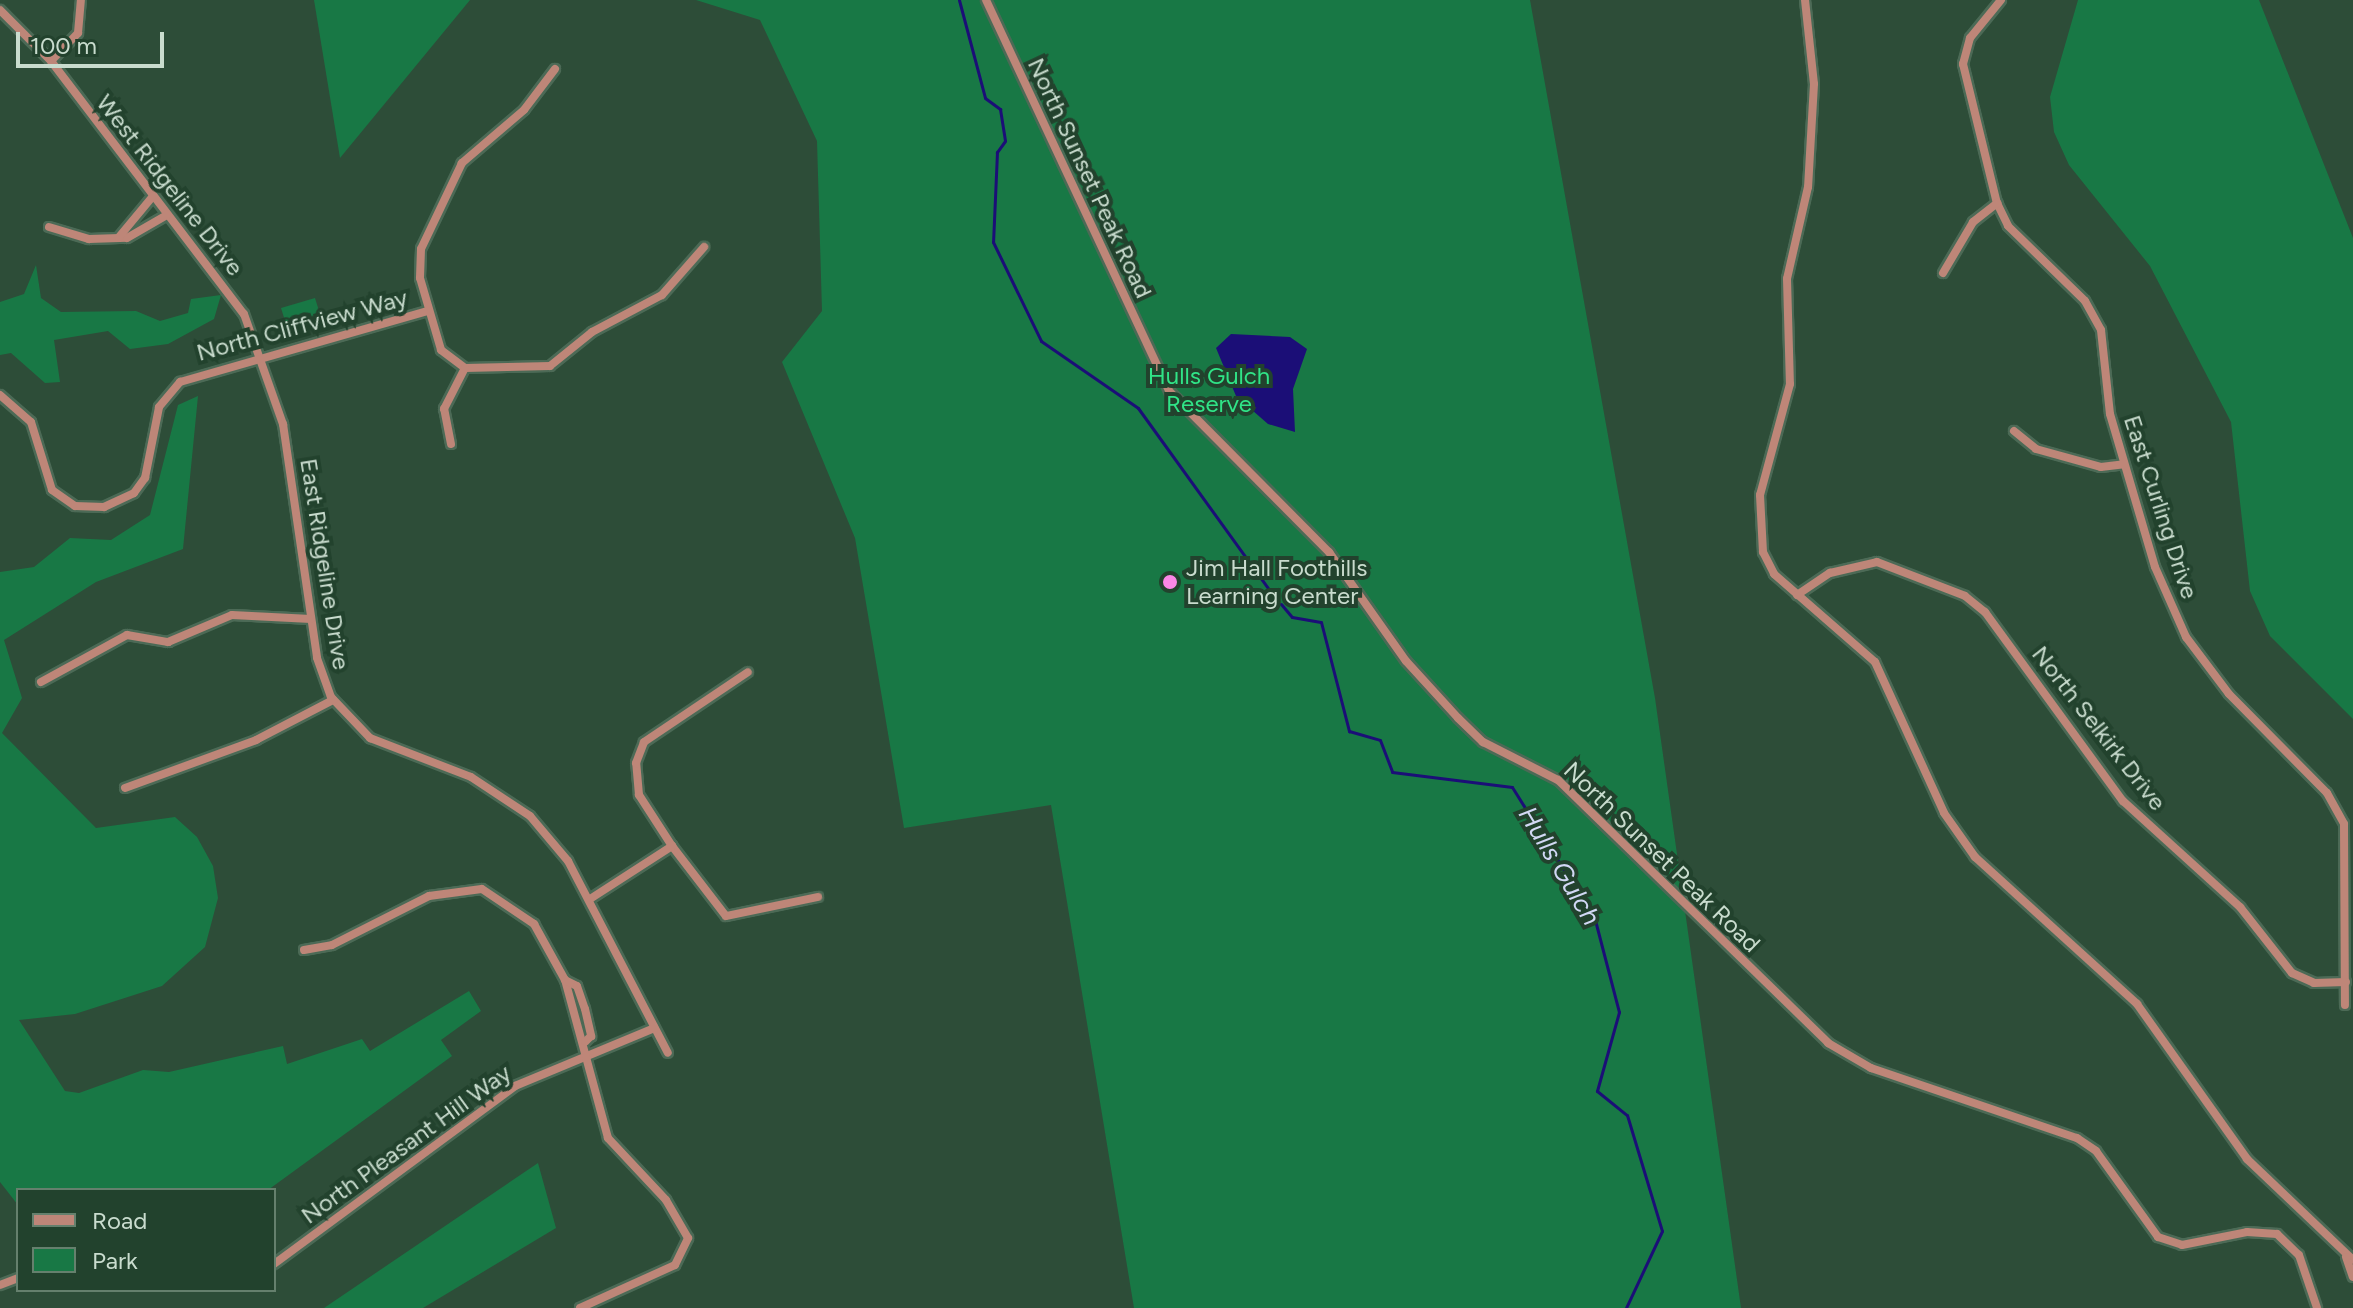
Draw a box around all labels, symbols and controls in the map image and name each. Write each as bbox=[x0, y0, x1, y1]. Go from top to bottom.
scale bar bbox=[20, 16, 168, 66]
text: 100 m bbox=[30, 31, 97, 60]
street label: North Sunset Peak Road bbox=[1022, 53, 1158, 303]
street label: West Ridgeline Drive bbox=[90, 89, 250, 281]
street label: North Cliffview Way bbox=[193, 283, 411, 367]
park label: Hulls Gulch Reserve bbox=[1148, 362, 1270, 418]
street label: East Curling Drive bbox=[2118, 412, 2204, 602]
street label: East Ridgeline Drive bbox=[294, 456, 356, 672]
place label: Jim Hall Foothills Learning Center bbox=[1186, 554, 1368, 610]
marker: Jim Hall Foothills Learning Center bbox=[1161, 573, 1179, 591]
street label: North Selkirk Drive bbox=[2026, 640, 2172, 816]
street label: North Sunset Peak Road bbox=[1558, 756, 1766, 958]
water label: Hulls Gulch bbox=[1511, 801, 1607, 931]
street label: North Pleasant Hill Way bbox=[296, 1058, 516, 1230]
legend bbox=[16, 1188, 276, 1292]
text: Road bbox=[92, 1206, 147, 1235]
text: Park bbox=[92, 1246, 138, 1275]

